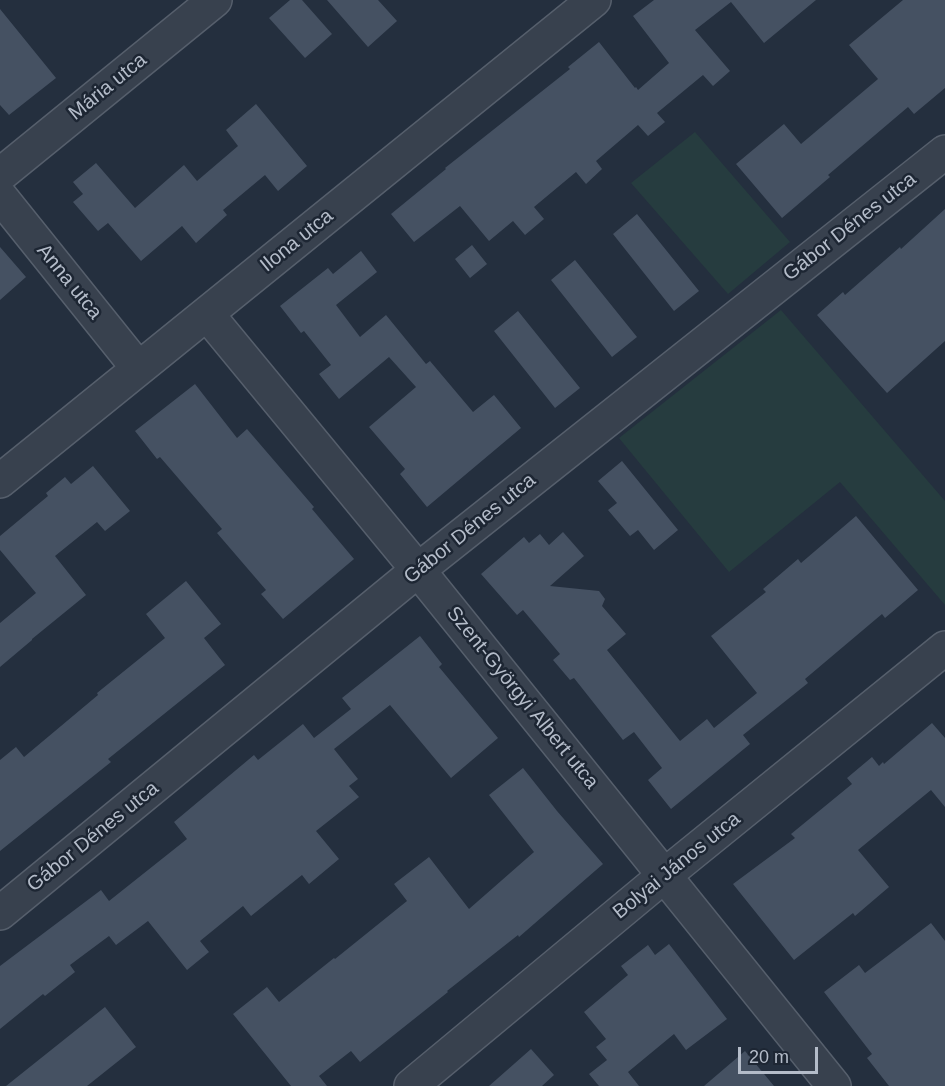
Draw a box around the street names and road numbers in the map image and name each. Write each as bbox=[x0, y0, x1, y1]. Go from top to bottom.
street label: Mária utca bbox=[64, 48, 152, 126]
street label: Gábor Dénes utca bbox=[779, 168, 921, 286]
street label: Ilona utca bbox=[256, 204, 338, 278]
street label: Anna utca bbox=[31, 239, 107, 325]
street label: Gábor Dénes utca bbox=[399, 469, 541, 589]
street label: Szent-Györgyi Albert utca bbox=[441, 602, 603, 794]
street label: Gábor Dénes utca bbox=[22, 777, 164, 897]
street label: Bolyai János utca bbox=[609, 807, 745, 925]

